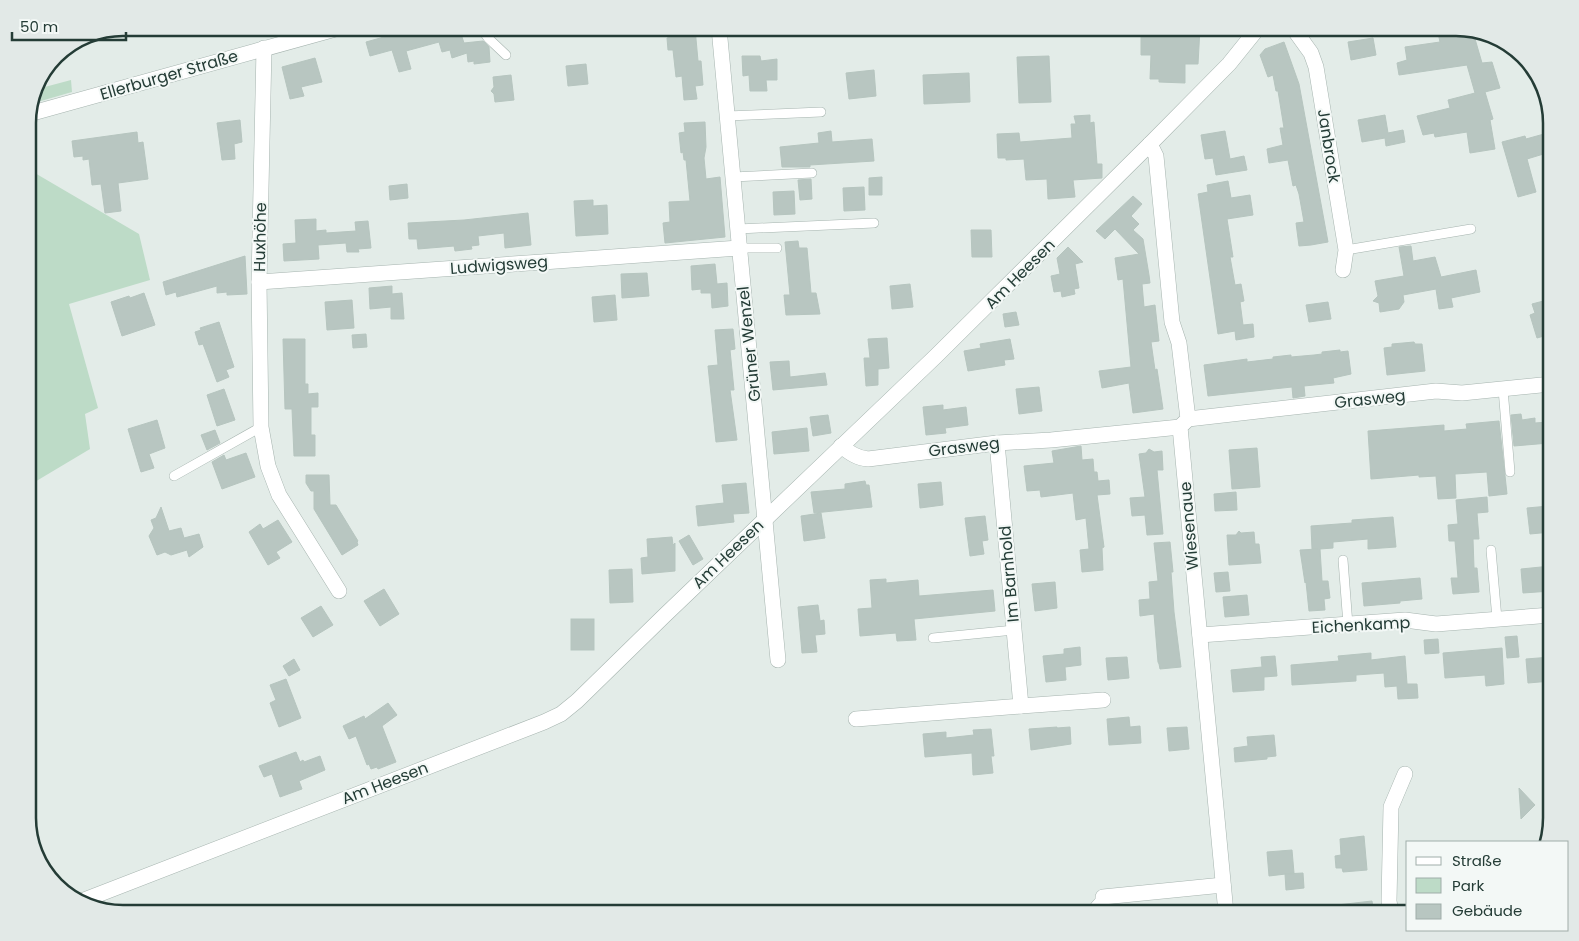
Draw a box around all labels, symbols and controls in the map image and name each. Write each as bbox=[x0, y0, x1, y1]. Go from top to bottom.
scale bar bbox=[12, 10, 126, 42]
text: 50 m bbox=[20, 16, 58, 37]
street label: Ellerburger Straße bbox=[97, 44, 241, 106]
street label: Janbrock bbox=[1312, 107, 1346, 185]
street label: Huxhöhe bbox=[248, 202, 272, 272]
street label: Am Heesen bbox=[980, 234, 1060, 314]
street label: Ludwigsweg bbox=[449, 250, 549, 280]
street label: Grüner Wenzel bbox=[732, 285, 766, 403]
street label: Grasweg bbox=[1333, 384, 1407, 414]
street label: Grasweg bbox=[927, 431, 1001, 463]
street label: Wiesenaue bbox=[1174, 481, 1204, 571]
street label: Am Heesen bbox=[687, 514, 769, 594]
street label: Im Barnhold bbox=[993, 525, 1025, 623]
street label: Eichenkamp bbox=[1311, 611, 1411, 639]
street label: Am Heesen bbox=[338, 756, 432, 810]
legend bbox=[1406, 841, 1569, 931]
text: Straße bbox=[1452, 850, 1502, 871]
text: Park bbox=[1452, 875, 1484, 896]
text: Gebäude bbox=[1452, 900, 1522, 921]

